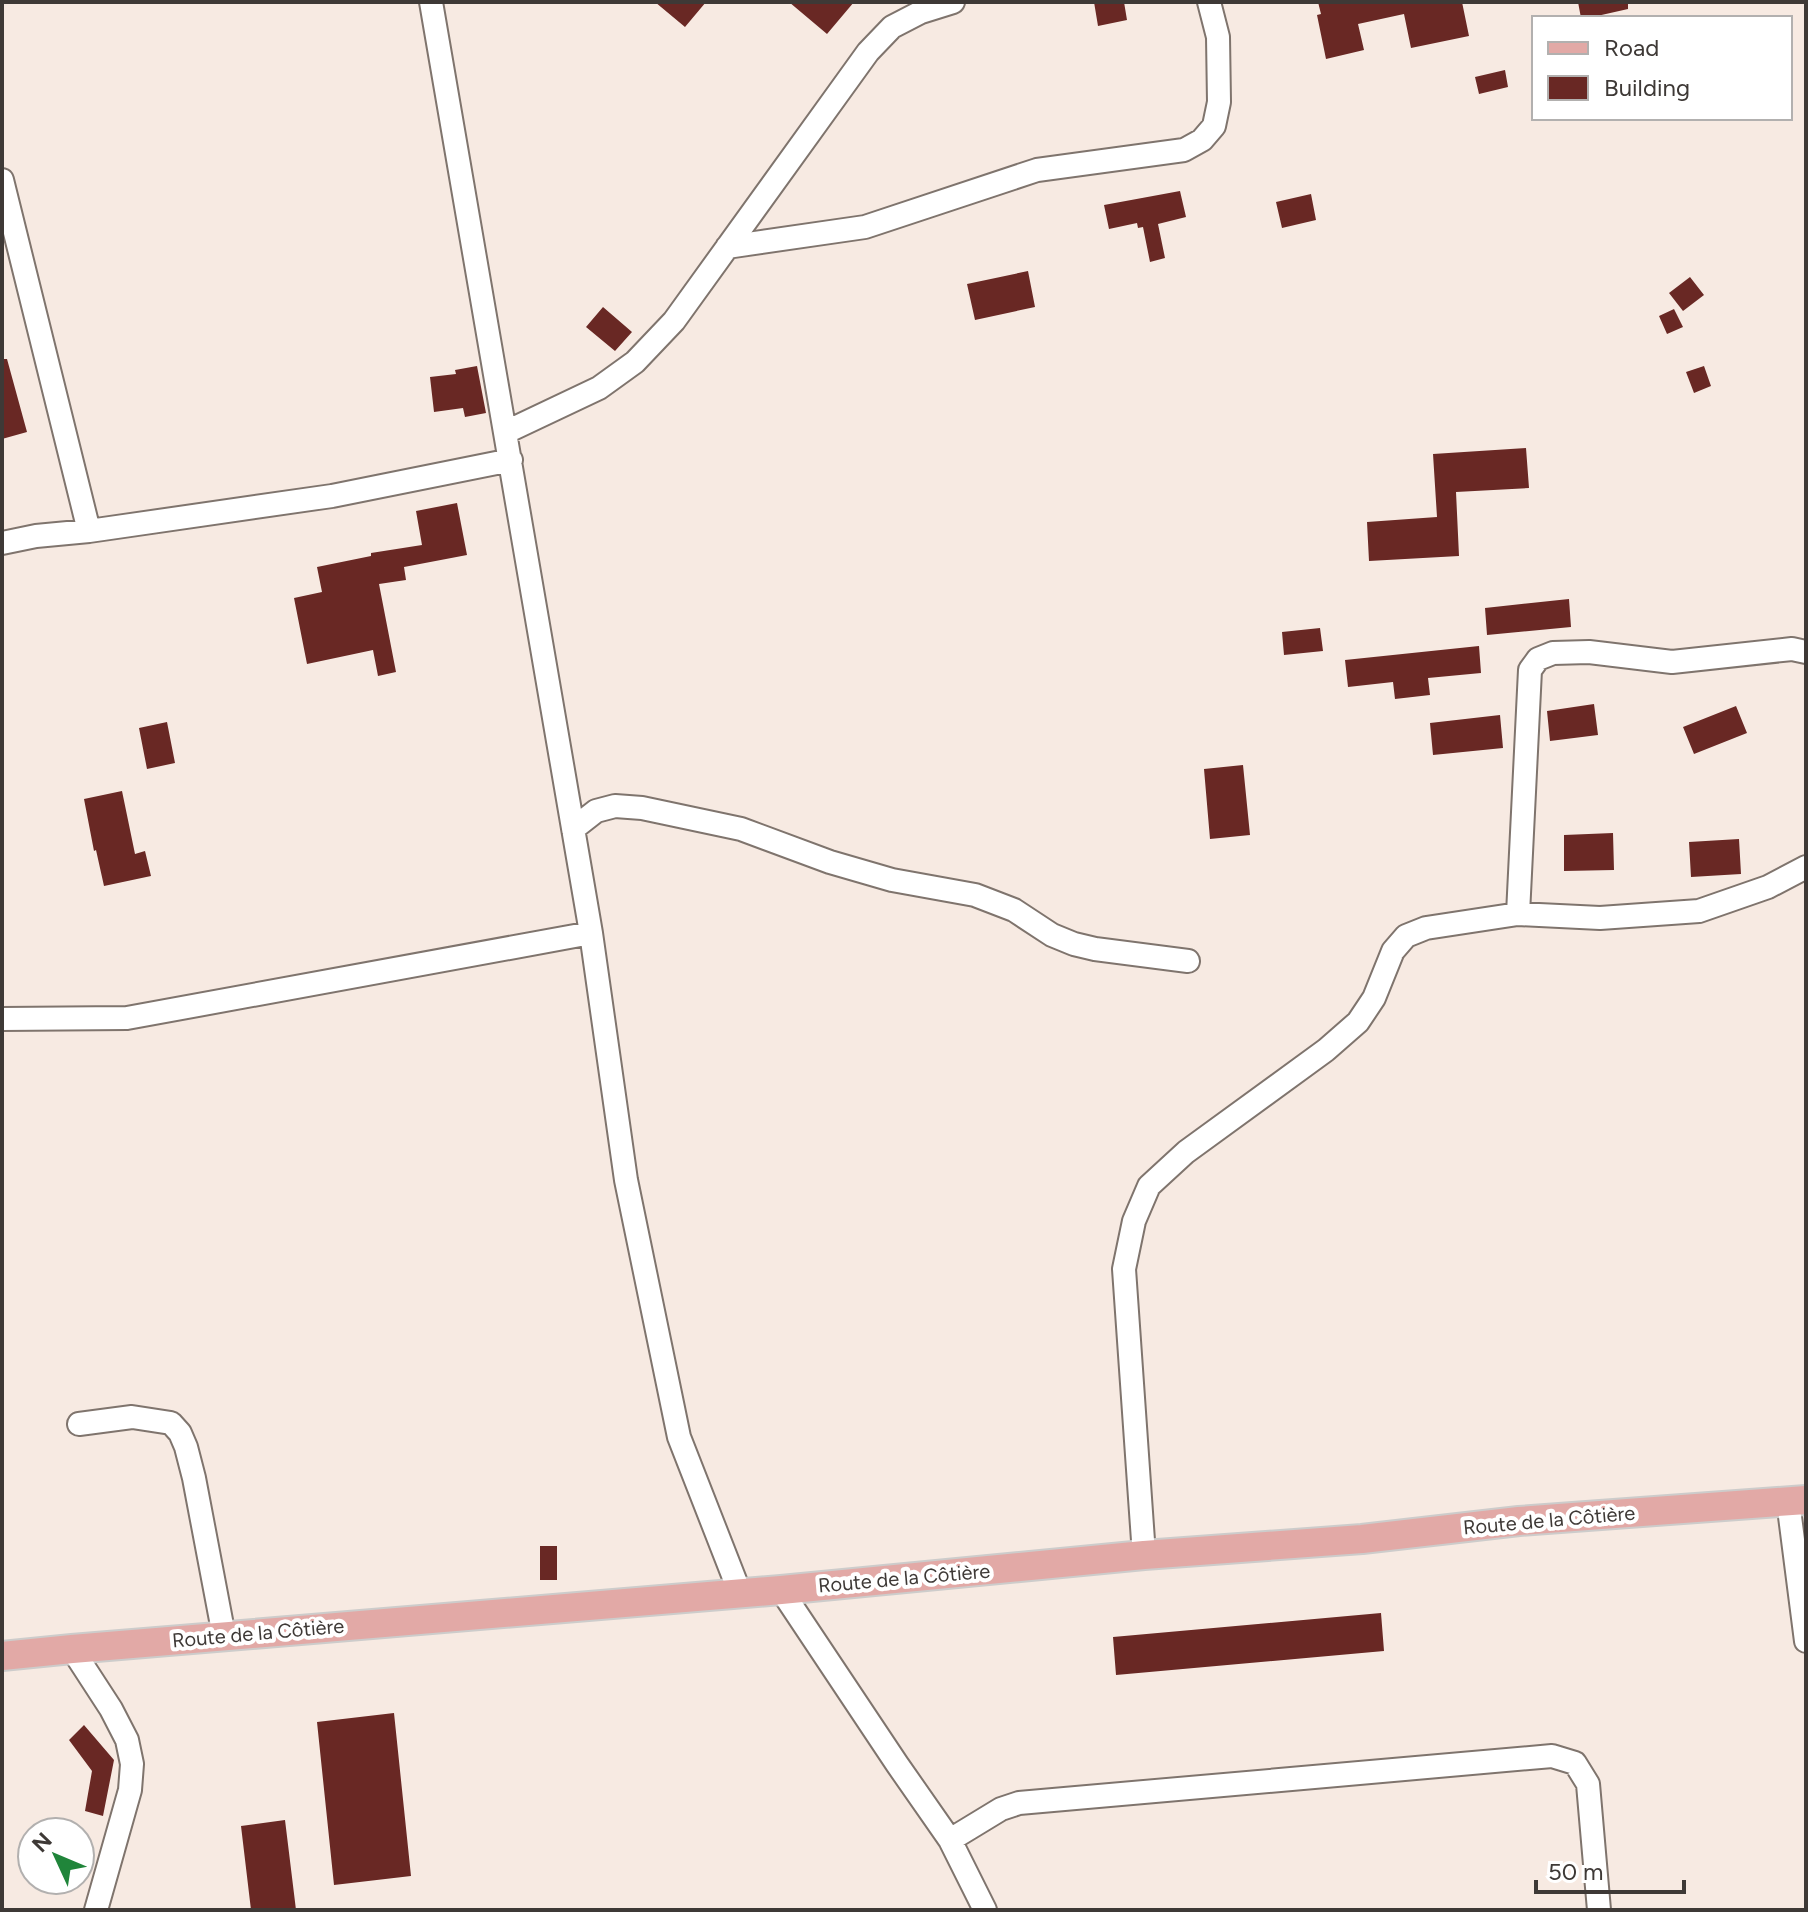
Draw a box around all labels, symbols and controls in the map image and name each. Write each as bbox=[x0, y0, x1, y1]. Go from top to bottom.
legend bbox=[1532, 16, 1792, 120]
text: Road bbox=[1604, 33, 1659, 62]
text: Building bbox=[1604, 73, 1690, 102]
street label: Route de la Côtière bbox=[1462, 1501, 1636, 1539]
street label: Route de la Côtière bbox=[817, 1559, 991, 1597]
street label: Route de la Côtière bbox=[171, 1614, 345, 1652]
north arrow bbox=[16, 1816, 96, 1896]
text: N bbox=[26, 1827, 58, 1858]
scale bar bbox=[1536, 1844, 1684, 1894]
text: 50 m bbox=[1548, 1857, 1604, 1886]

